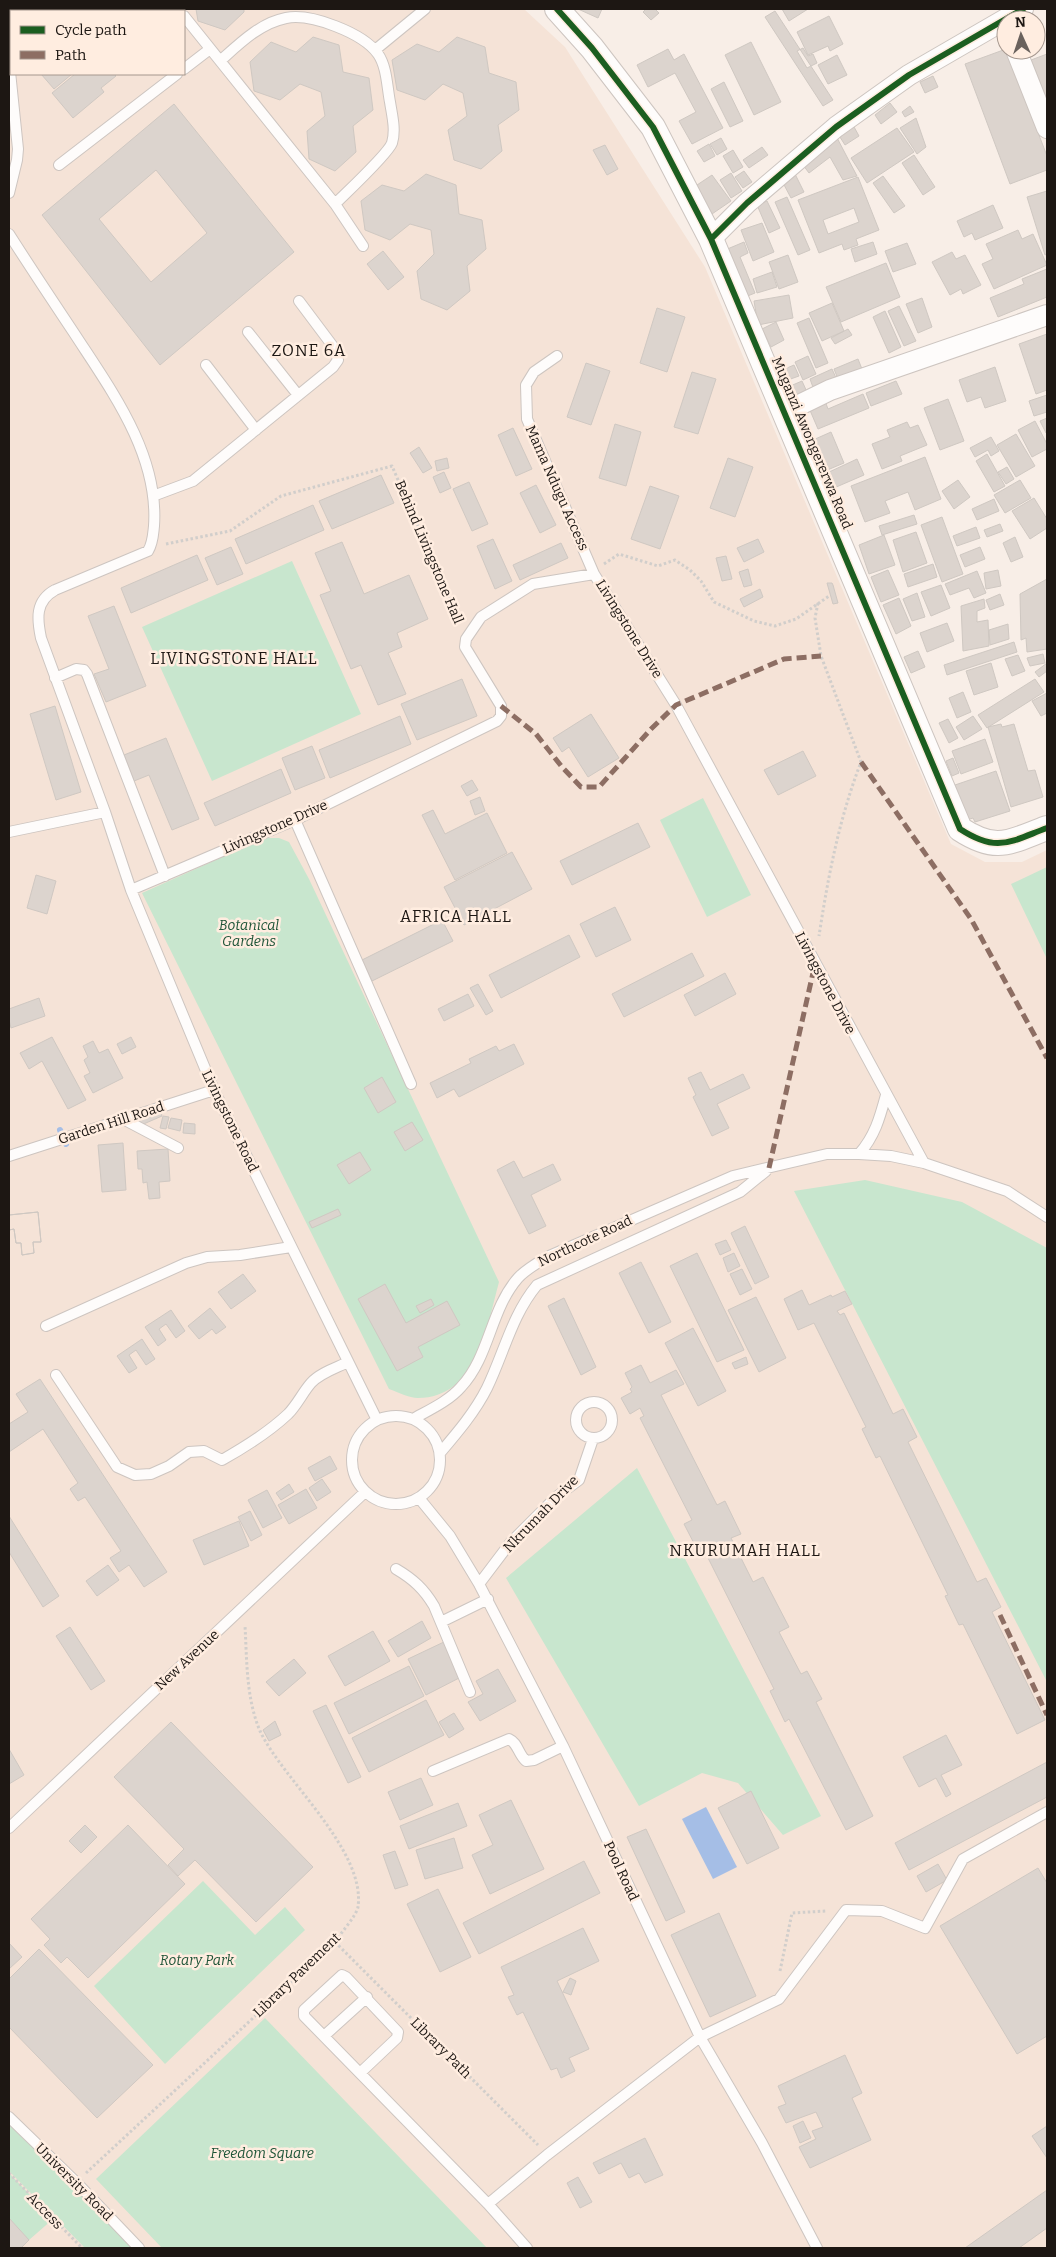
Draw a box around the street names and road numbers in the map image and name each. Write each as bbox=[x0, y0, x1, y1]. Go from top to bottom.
street label: Muganzi Awongererwa Road bbox=[768, 354, 856, 532]
street label: Mama Ndugu Access bbox=[522, 423, 592, 553]
street label: Behind Livingstone Hall bbox=[391, 478, 467, 626]
street label: Livingstone Drive bbox=[592, 577, 666, 681]
street label: Livingstone Drive bbox=[220, 796, 330, 858]
street label: Livingstone Drive bbox=[791, 929, 859, 1037]
street label: Livingstone Road bbox=[198, 1067, 262, 1175]
street label: Garden Hill Road bbox=[56, 1098, 166, 1148]
street label: Northcote Road bbox=[535, 1212, 635, 1270]
street label: Nkrumah Drive bbox=[500, 1472, 582, 1556]
street label: New Avenue bbox=[151, 1626, 223, 1694]
street label: Pool Road bbox=[600, 1838, 642, 1904]
street label: Library Pavement bbox=[250, 1929, 344, 2021]
street label: Library Path bbox=[407, 2014, 475, 2082]
street label: University Road bbox=[32, 2140, 116, 2224]
street label: Access bbox=[23, 2189, 67, 2233]

